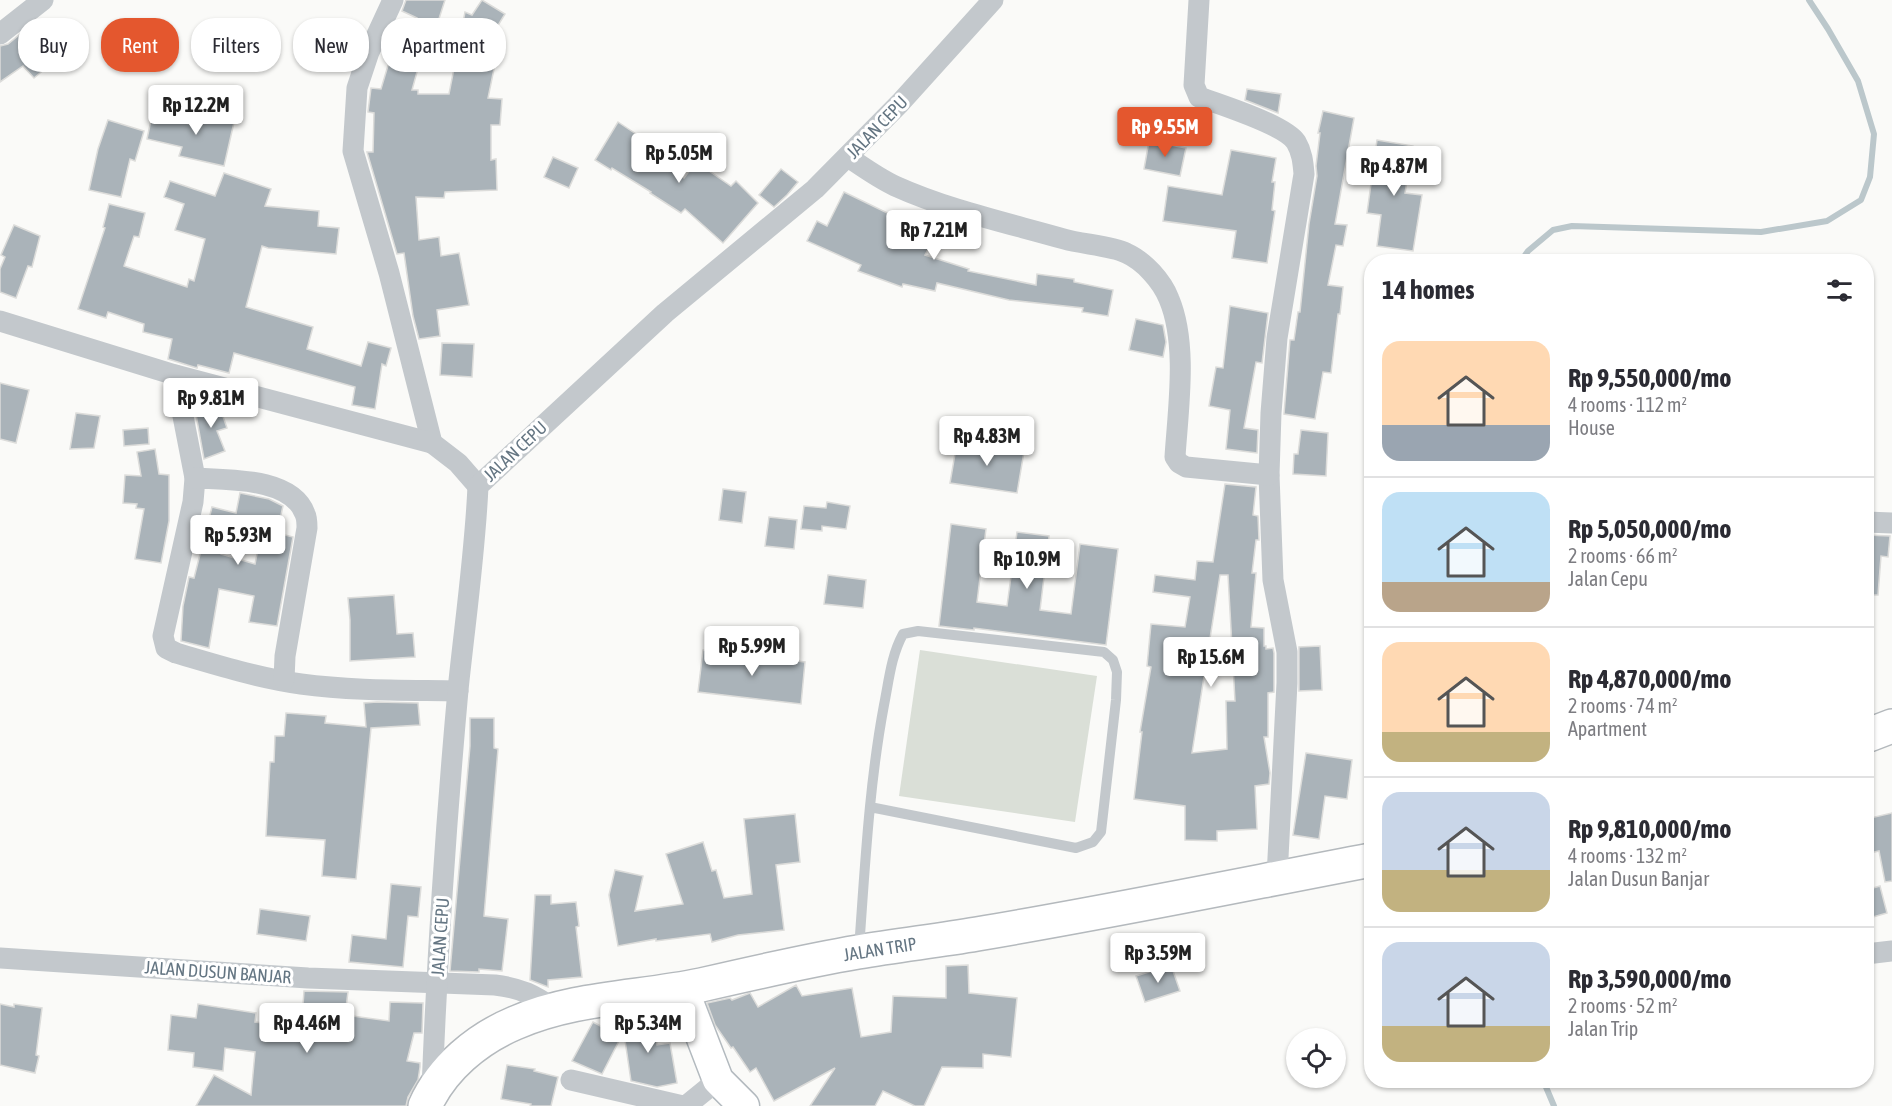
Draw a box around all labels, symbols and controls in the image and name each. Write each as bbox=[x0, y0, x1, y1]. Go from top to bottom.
chip: Buy bbox=[18, 18, 89, 72]
chip: Rent bbox=[101, 18, 179, 72]
chip: Filters bbox=[191, 18, 281, 72]
chip: New bbox=[293, 18, 369, 72]
chip: Apartment bbox=[381, 18, 506, 72]
pin: Rp 12.2M bbox=[134, 85, 258, 136]
street label: JALAN CEPU bbox=[842, 91, 912, 163]
text: Rp 12.2M bbox=[162, 93, 230, 116]
pin: Rp 9.55M bbox=[1103, 107, 1227, 158]
text: Rp 9.55M bbox=[1131, 115, 1199, 138]
pin: Rp 5.05M bbox=[617, 133, 741, 184]
text: Rp 5.05M bbox=[645, 141, 713, 164]
pin: Rp 4.87M bbox=[1332, 146, 1456, 197]
text: Rp 4.87M bbox=[1360, 154, 1428, 177]
pin: Rp 7.21M bbox=[872, 210, 996, 261]
text: Rp 7.21M bbox=[900, 218, 968, 241]
icon: filters bbox=[1823, 274, 1856, 307]
text: 14 homes bbox=[1382, 275, 1475, 305]
text: Rp 9,550,000/mo bbox=[1568, 363, 1731, 393]
icon: home bbox=[1430, 365, 1502, 437]
pin: Rp 9.81M bbox=[149, 378, 273, 429]
text: Rp 9.81M bbox=[177, 386, 245, 409]
text: 4 rooms · 112 m² bbox=[1568, 393, 1687, 416]
street label: JALAN CEPU bbox=[479, 416, 551, 486]
pin: Rp 4.83M bbox=[925, 416, 1049, 467]
text: House bbox=[1568, 416, 1615, 439]
text: Rp 4.83M bbox=[953, 424, 1021, 447]
text: Rp 5,050,000/mo bbox=[1568, 514, 1731, 544]
pin: Rp 5.93M bbox=[176, 515, 300, 566]
icon: home bbox=[1430, 516, 1502, 588]
text: Rp 5.93M bbox=[204, 523, 272, 546]
pin: Rp 10.9M bbox=[965, 539, 1089, 590]
text: 2 rooms · 66 m² bbox=[1568, 544, 1678, 567]
text: Rp 10.9M bbox=[993, 547, 1061, 570]
text: Jalan Cepu bbox=[1568, 567, 1648, 590]
pin: Rp 5.99M bbox=[690, 626, 814, 677]
text: Rp 5.99M bbox=[718, 634, 786, 657]
pin: Rp 15.6M bbox=[1149, 637, 1273, 688]
text: Rp 15.6M bbox=[1177, 645, 1245, 668]
text: Rp 4,870,000/mo bbox=[1568, 664, 1731, 694]
icon: home bbox=[1430, 666, 1502, 738]
text: 2 rooms · 74 m² bbox=[1568, 694, 1678, 717]
text: Apartment bbox=[1568, 717, 1647, 740]
text: Rp 9,810,000/mo bbox=[1568, 814, 1731, 844]
icon: home bbox=[1430, 816, 1502, 888]
text: 4 rooms · 132 m² bbox=[1568, 844, 1687, 867]
text: Jalan Dusun Banjar bbox=[1568, 867, 1709, 890]
street label: JALAN CEPU bbox=[427, 897, 453, 977]
street label: JALAN TRIP bbox=[842, 933, 918, 965]
pin: Rp 3.59M bbox=[1096, 933, 1220, 984]
text: Rp 3.59M bbox=[1124, 941, 1192, 964]
street label: JALAN DUSUN BANJAR bbox=[144, 956, 292, 988]
text: Rp 3,590,000/mo bbox=[1568, 964, 1731, 994]
icon: home bbox=[1430, 966, 1502, 1038]
text: 2 rooms · 52 m² bbox=[1568, 994, 1678, 1017]
pin: Rp 4.46M bbox=[245, 1003, 369, 1054]
pin: Rp 5.34M bbox=[586, 1003, 710, 1054]
text: Rp 4.46M bbox=[273, 1011, 341, 1034]
text: Rp 5.34M bbox=[614, 1011, 682, 1034]
text: Jalan Trip bbox=[1568, 1017, 1638, 1040]
map controls bbox=[1286, 1028, 1346, 1088]
button: locate bbox=[1286, 1028, 1346, 1088]

